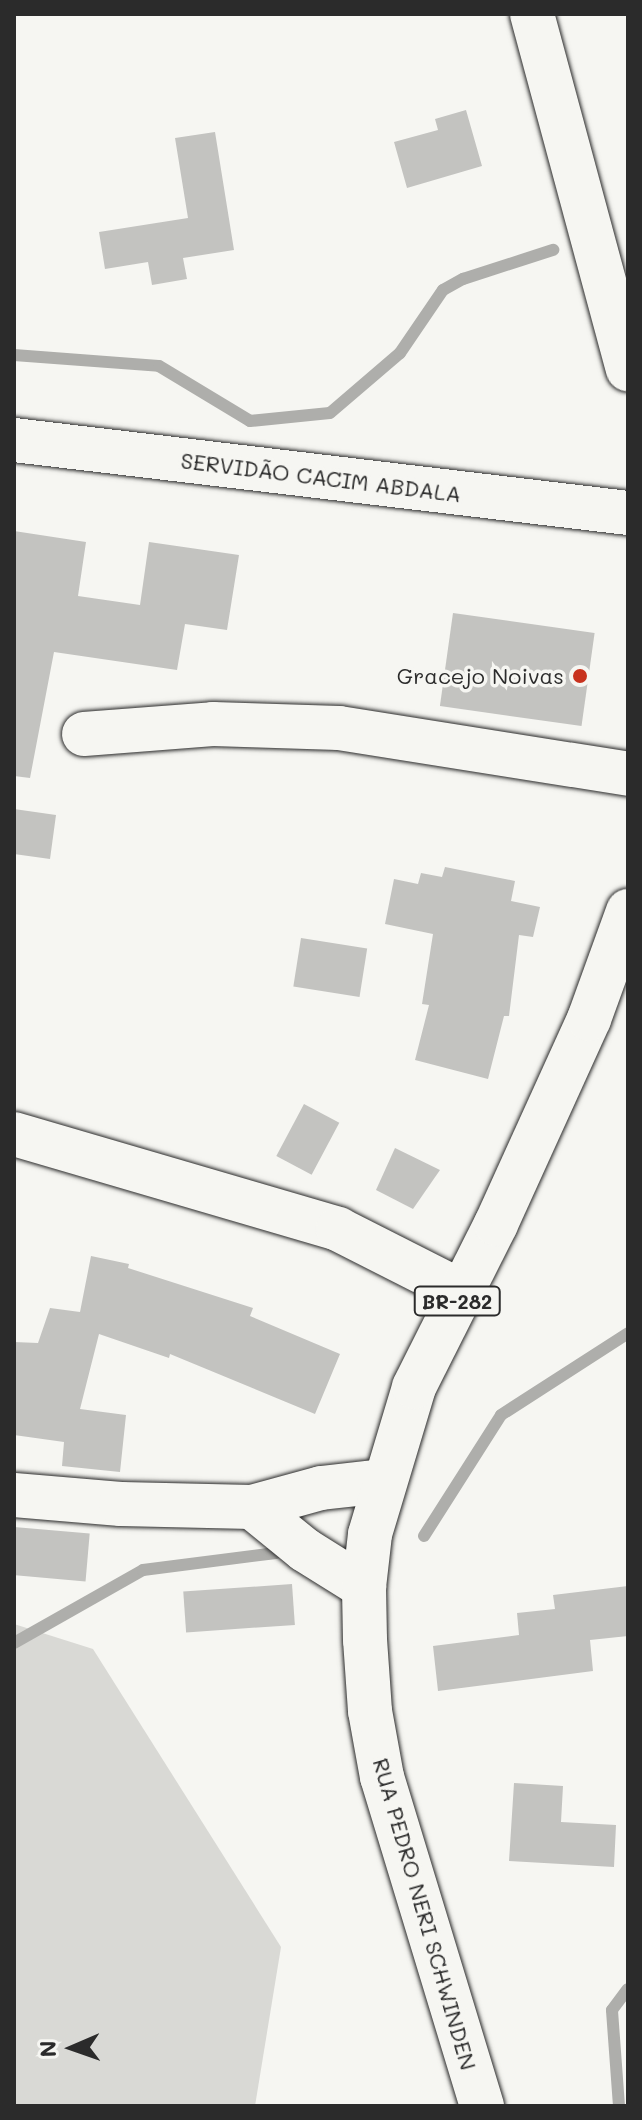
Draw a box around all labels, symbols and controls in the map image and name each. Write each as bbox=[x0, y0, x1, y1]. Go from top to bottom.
street label: SERVIDÃO CACIM ABDALA bbox=[179, 447, 463, 507]
place label: Gracejo Noivas bbox=[397, 663, 564, 689]
marker: Gracejo Noivas bbox=[571, 667, 589, 685]
road number: BR-282 bbox=[413, 1285, 501, 1317]
street label: RUA PEDRO NERI SCHWINDEN bbox=[368, 1755, 482, 2073]
north arrow bbox=[32, 2008, 112, 2088]
text: N bbox=[33, 2040, 62, 2058]

